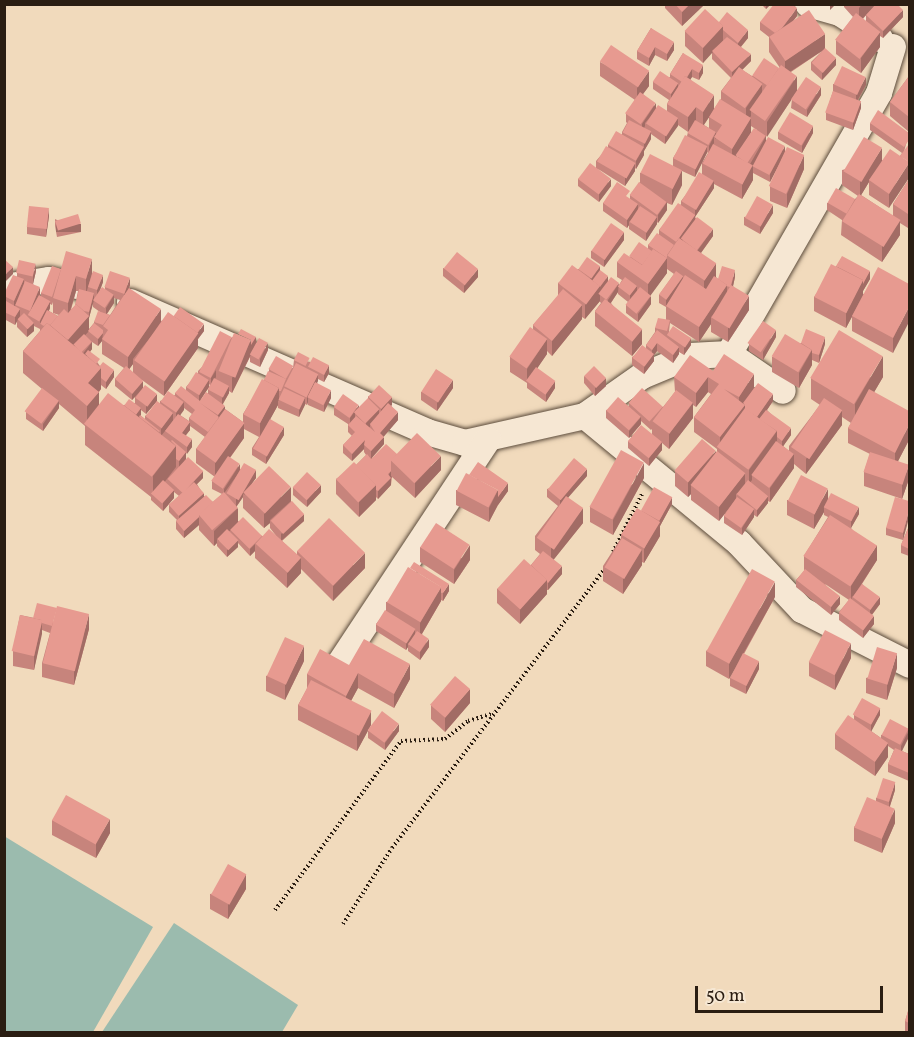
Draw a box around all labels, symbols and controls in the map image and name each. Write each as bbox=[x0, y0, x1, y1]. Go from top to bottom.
scale bar bbox=[698, 974, 886, 1012]
text: 50 m bbox=[706, 984, 745, 1009]

